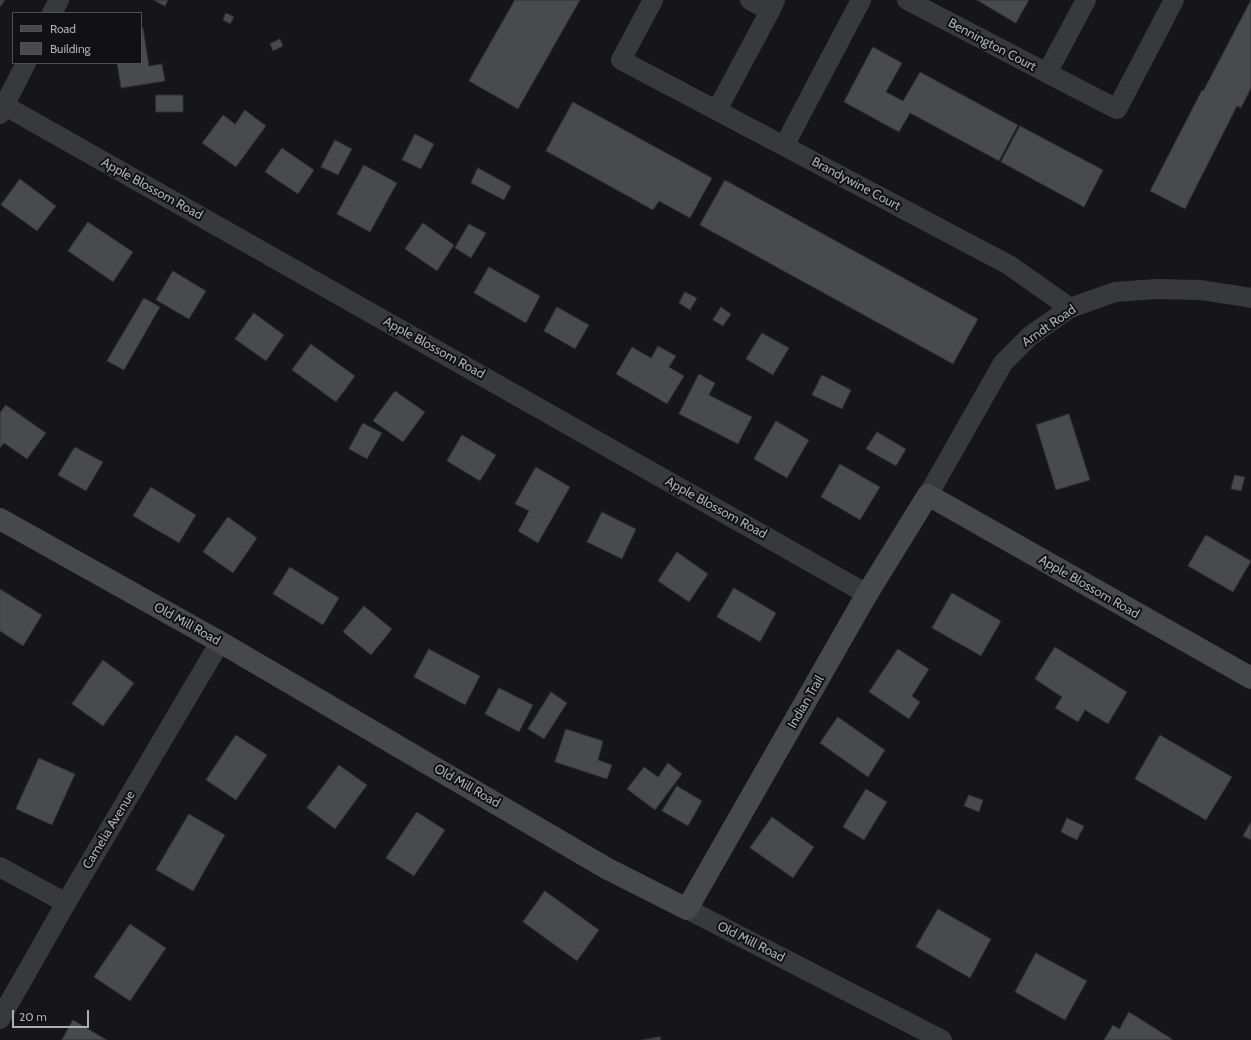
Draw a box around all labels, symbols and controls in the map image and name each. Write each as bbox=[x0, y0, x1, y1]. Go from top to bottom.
legend bbox=[12, 12, 142, 64]
street label: Bennington Court bbox=[945, 15, 1039, 75]
text: Road bbox=[50, 21, 76, 36]
text: Building bbox=[50, 41, 91, 56]
street label: Brandywine Court bbox=[809, 154, 903, 214]
street label: Apple Blossom Road bbox=[99, 155, 205, 223]
street label: Arndt Road bbox=[1019, 302, 1079, 350]
street label: Apple Blossom Road bbox=[381, 314, 487, 382]
street label: Apple Blossom Road bbox=[663, 474, 769, 542]
street label: Apple Blossom Road bbox=[1036, 552, 1142, 622]
street label: Old Mill Road bbox=[151, 599, 223, 649]
street label: Indian Trail bbox=[785, 673, 827, 731]
street label: Old Mill Road bbox=[431, 761, 503, 811]
street label: Camelia Avenue bbox=[80, 788, 138, 872]
street label: Old Mill Road bbox=[715, 918, 787, 966]
scale bar bbox=[14, 1002, 91, 1028]
text: 20 m bbox=[19, 1009, 47, 1024]

